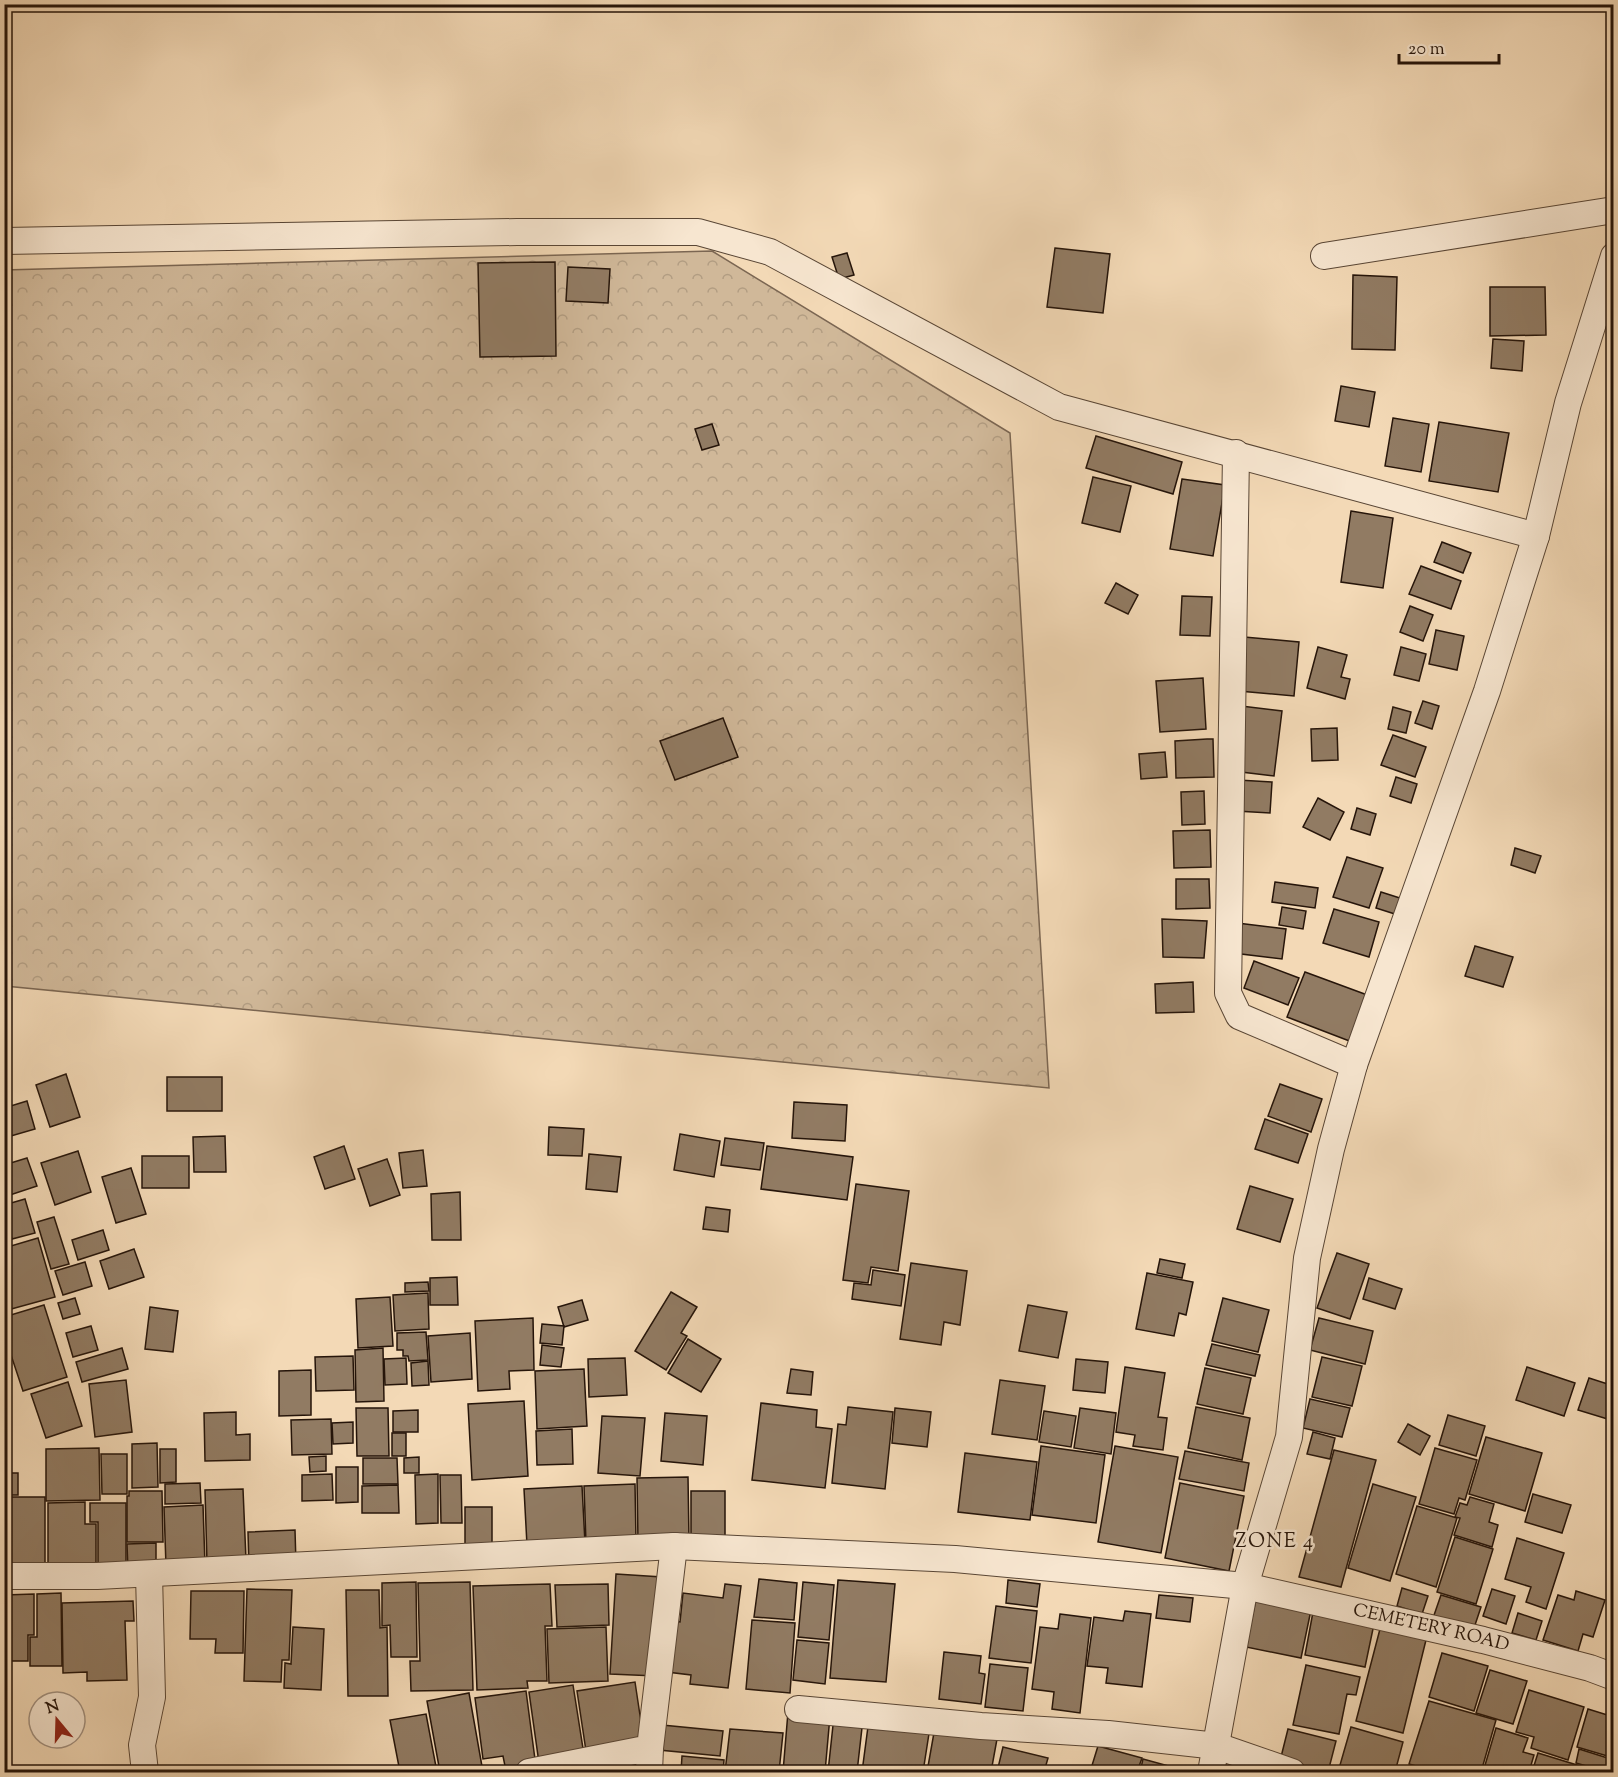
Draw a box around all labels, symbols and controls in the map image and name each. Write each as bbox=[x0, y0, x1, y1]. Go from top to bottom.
scale bar bbox=[1399, 27, 1500, 65]
text: 20 m bbox=[1408, 37, 1445, 63]
district label: ZONE 4 bbox=[1235, 1528, 1315, 1557]
street label: CEMETERY ROAD bbox=[1350, 1598, 1512, 1659]
north arrow bbox=[27, 1690, 87, 1750]
text: N bbox=[43, 1695, 63, 1721]

